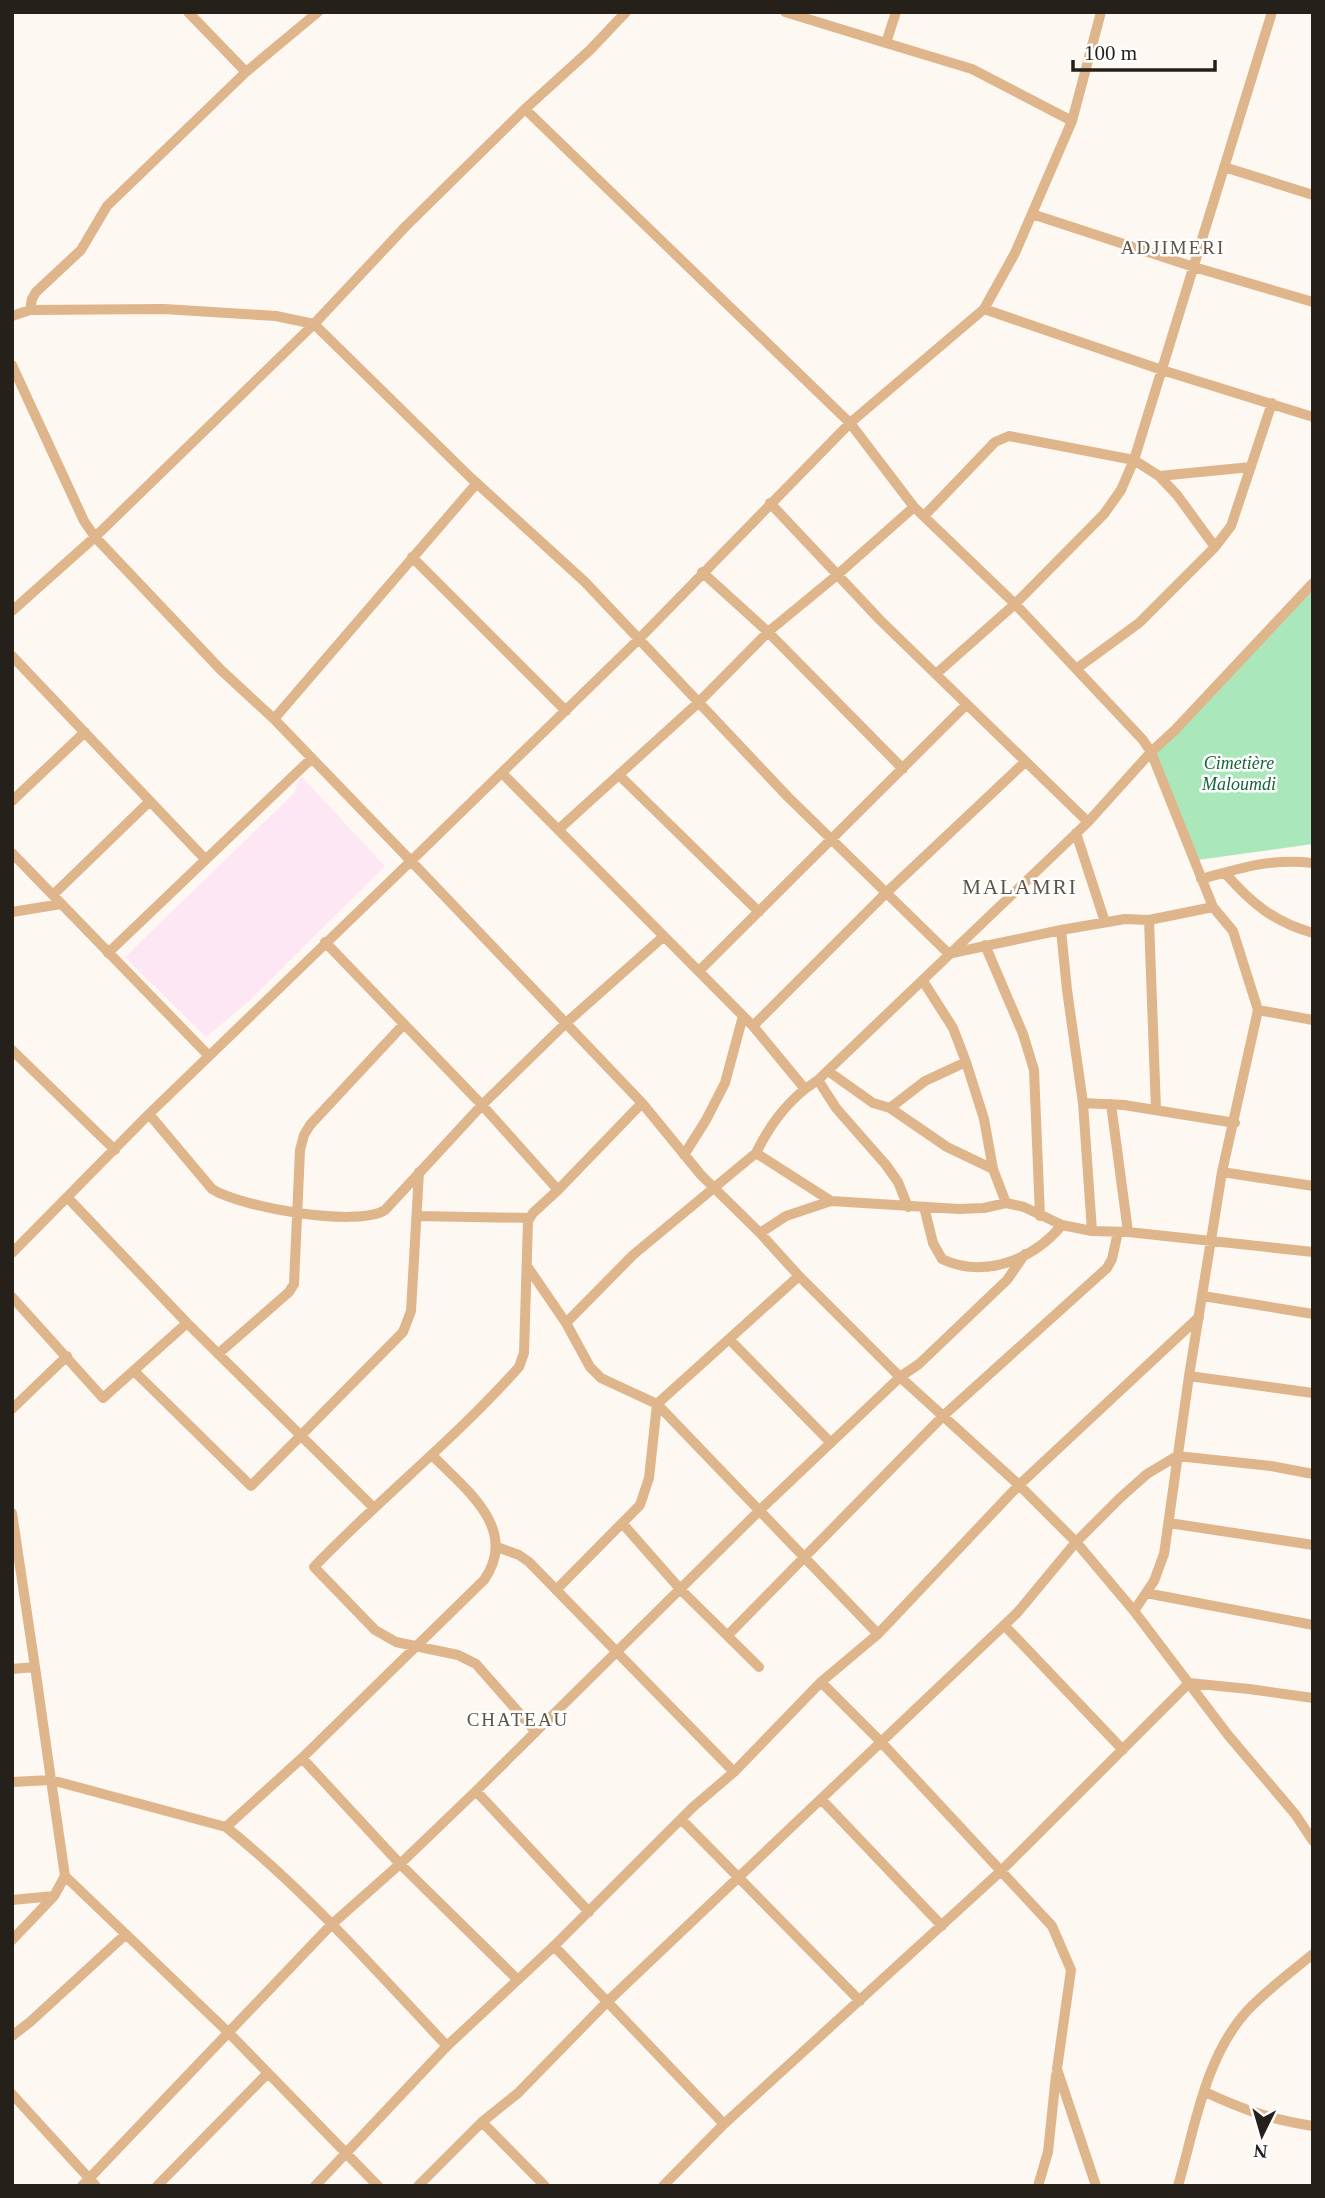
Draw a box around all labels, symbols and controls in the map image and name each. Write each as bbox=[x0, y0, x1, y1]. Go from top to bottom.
scale bar bbox=[1073, 28, 1215, 72]
text: 100 m bbox=[1084, 41, 1137, 65]
district label: ADJIMERI bbox=[1121, 237, 1225, 258]
park label: Cimetière Maloumdi bbox=[1201, 753, 1276, 794]
district label: MALAMRI bbox=[962, 875, 1078, 899]
district label: CHATEAU bbox=[467, 1709, 569, 1730]
north arrow bbox=[1227, 2100, 1297, 2170]
text: N bbox=[1253, 2140, 1268, 2162]

